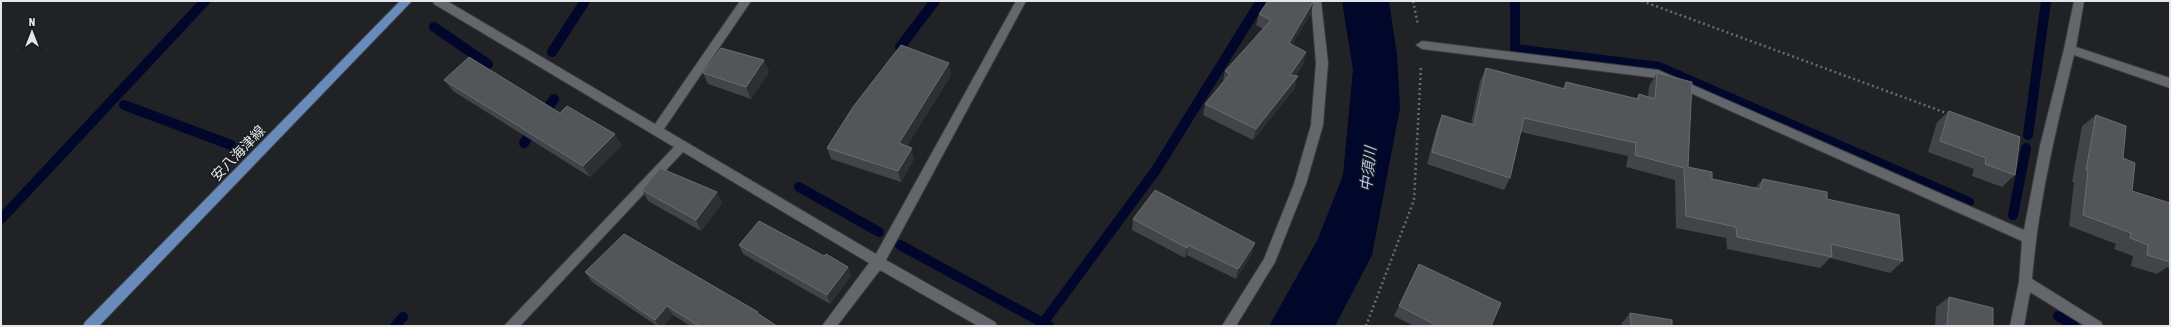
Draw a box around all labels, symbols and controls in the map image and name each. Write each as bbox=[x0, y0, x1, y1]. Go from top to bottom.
north arrow bbox=[12, 12, 52, 52]
text: N bbox=[29, 16, 35, 28]
street label: 安八海津線 bbox=[208, 122, 268, 184]
water label: 中須川 bbox=[1357, 144, 1379, 192]

